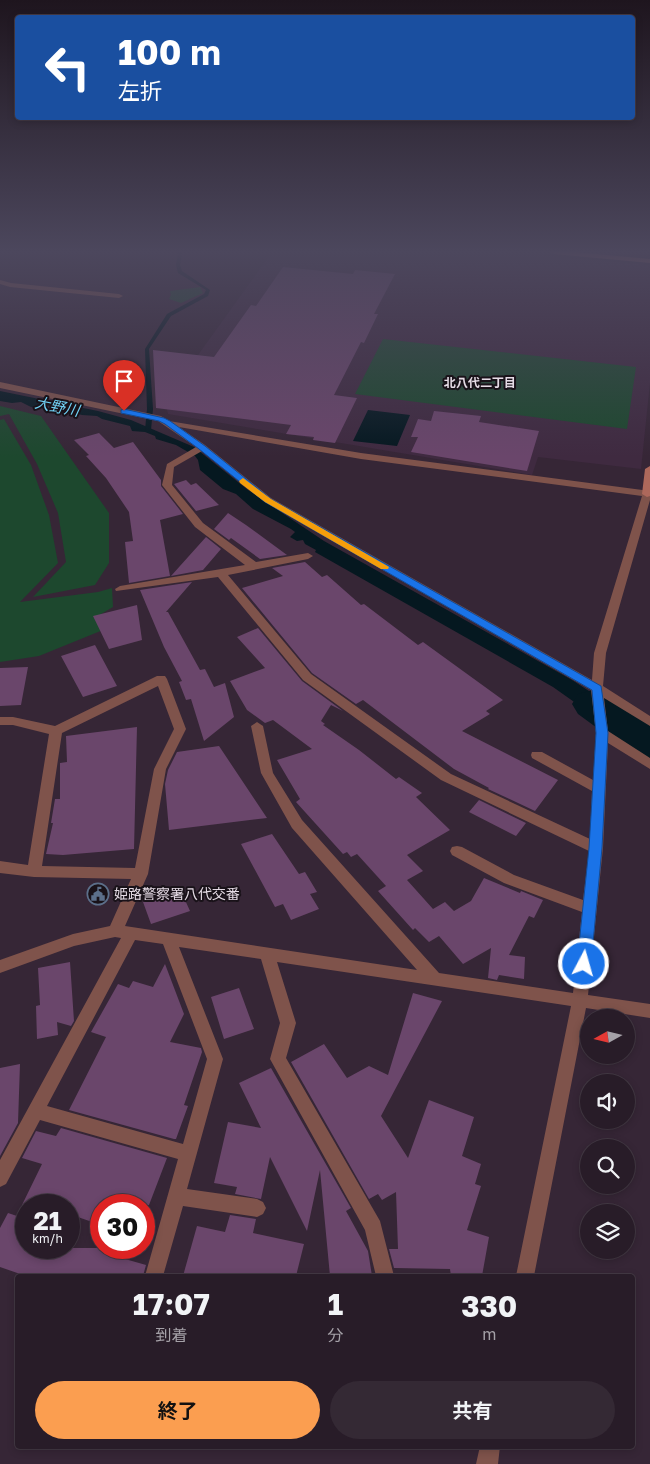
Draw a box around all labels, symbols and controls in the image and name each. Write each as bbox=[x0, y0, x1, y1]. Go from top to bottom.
text: 100 m bbox=[118, 31, 221, 73]
icon: left bbox=[35, 35, 100, 100]
text: 左折 bbox=[118, 77, 162, 104]
pin bbox=[103, 360, 145, 411]
icon: arrive bbox=[110, 367, 138, 395]
district label: 北八代二丁目 bbox=[444, 375, 516, 390]
water label: 大野川 bbox=[33, 393, 83, 420]
public building icon: 姫路警察署八代交番 bbox=[86, 882, 110, 906]
place label: 姫路警察署八代交番 bbox=[114, 885, 240, 902]
position arrow bbox=[557, 937, 609, 989]
north arrow bbox=[580, 1009, 635, 1064]
map controls bbox=[580, 1009, 635, 1259]
button: sound bbox=[580, 1074, 635, 1129]
button: search bbox=[580, 1139, 635, 1194]
speed limit sign: 30 bbox=[90, 1194, 155, 1259]
button: layers bbox=[580, 1204, 635, 1259]
text: 21 bbox=[33, 1205, 62, 1236]
text: km/h bbox=[32, 1231, 63, 1246]
text: 17:07 bbox=[133, 1286, 210, 1322]
text: 1 bbox=[328, 1286, 343, 1322]
text: 330 bbox=[461, 1288, 517, 1324]
text: m bbox=[482, 1324, 496, 1344]
text: 到着 bbox=[155, 1325, 187, 1345]
text: 分 bbox=[328, 1325, 344, 1345]
button: 終了 bbox=[35, 1381, 320, 1439]
button: 共有 bbox=[330, 1381, 615, 1439]

